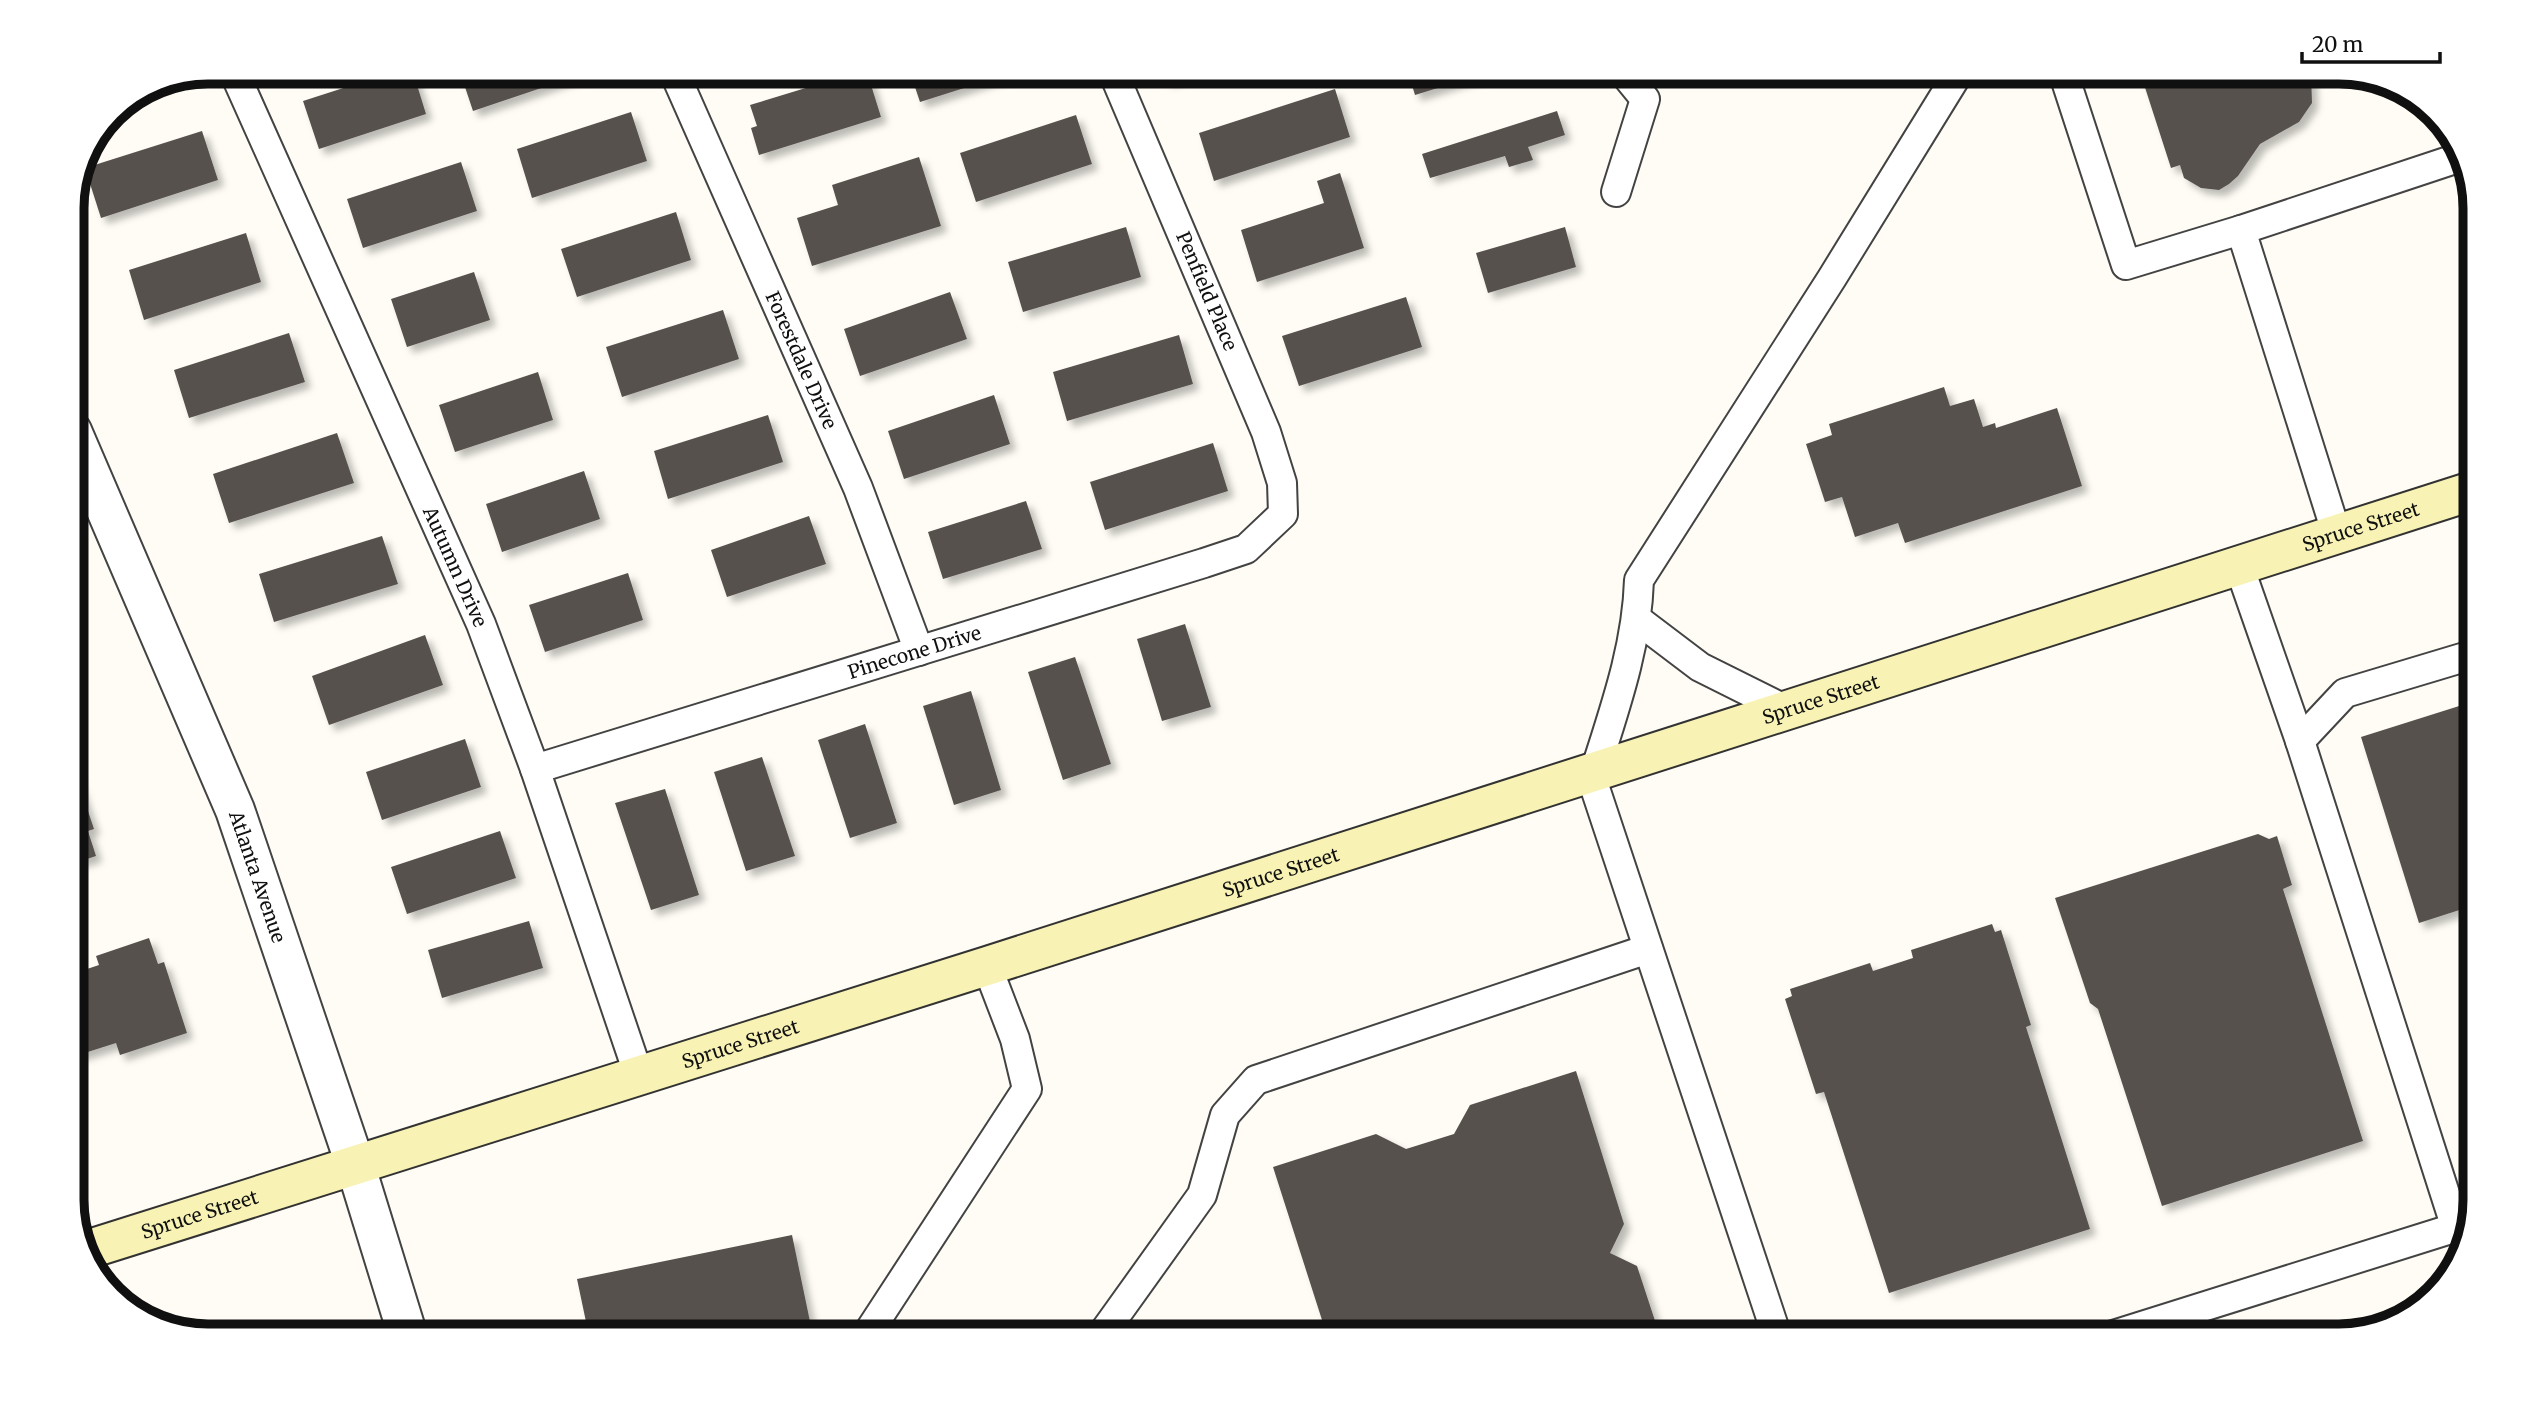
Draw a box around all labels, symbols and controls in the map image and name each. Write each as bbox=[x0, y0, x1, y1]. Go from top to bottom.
scale bar bbox=[2302, 21, 2440, 65]
text: 20 m bbox=[2312, 31, 2364, 58]
street label: Penfield Place bbox=[1171, 228, 1243, 354]
street label: Forestdale Drive bbox=[760, 288, 842, 433]
street label: Spruce Street bbox=[2299, 496, 2423, 556]
street label: Autumn Drive bbox=[418, 502, 493, 631]
street label: Pinecone Drive bbox=[845, 620, 984, 684]
street label: Spruce Street bbox=[1759, 669, 1883, 729]
street label: Atlanta Avenue bbox=[224, 807, 291, 946]
street label: Spruce Street bbox=[1219, 842, 1343, 902]
street label: Spruce Street bbox=[679, 1014, 802, 1073]
street label: Spruce Street bbox=[138, 1184, 262, 1244]

